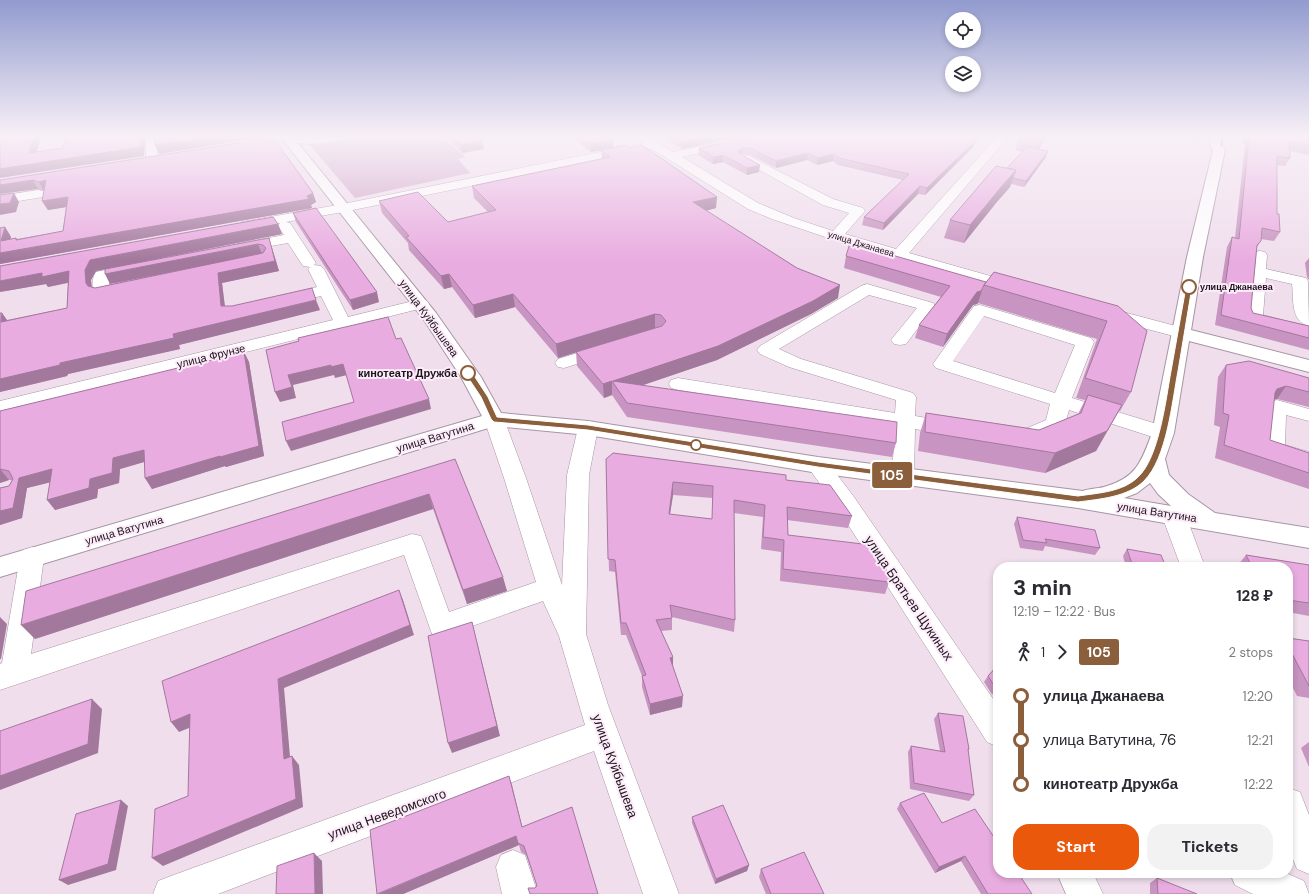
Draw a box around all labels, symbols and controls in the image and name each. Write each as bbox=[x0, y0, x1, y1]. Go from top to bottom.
map controls bbox=[945, 12, 981, 92]
button: locate bbox=[945, 12, 981, 48]
button: layers bbox=[945, 56, 981, 92]
street label: улица Джанаева bbox=[826, 228, 896, 260]
street label: улица Куйбышева bbox=[396, 277, 462, 360]
marker: улица Джанаева bbox=[1181, 279, 1197, 295]
place label: улица Джанаева bbox=[1200, 281, 1274, 293]
street label: улица Фрунзе bbox=[175, 341, 247, 371]
marker: кинотеатр Дружба bbox=[460, 365, 476, 381]
place label: кинотеатр Дружба bbox=[358, 366, 458, 380]
street label: улица Ватутина bbox=[394, 418, 476, 455]
unlabelled marker bbox=[690, 439, 702, 451]
line badge: 105 bbox=[869, 462, 915, 488]
text: 105 bbox=[880, 466, 904, 484]
street label: улица Ватутина bbox=[1116, 499, 1199, 525]
street label: улица Ватутина bbox=[83, 512, 165, 548]
street label: улица Братьев Щукиных bbox=[861, 532, 957, 664]
text: 3 min bbox=[1013, 573, 1072, 602]
text: 128 ₽ bbox=[1236, 586, 1273, 606]
text: 12:19 – 12:22 · Bus bbox=[1013, 603, 1115, 620]
icon: walk bbox=[1013, 641, 1035, 663]
icon: forward bbox=[1051, 641, 1073, 663]
text: 105 bbox=[1087, 643, 1111, 661]
text: 1 bbox=[1041, 644, 1045, 661]
text: 2 stops bbox=[1229, 644, 1273, 661]
text: улица Джанаева bbox=[1043, 686, 1164, 706]
text: 12:20 bbox=[1243, 688, 1273, 705]
street label: улица Куйбышева bbox=[588, 712, 642, 821]
text: улица Ватутина, 76 bbox=[1043, 730, 1176, 750]
text: 12:21 bbox=[1247, 732, 1273, 749]
text: кинотеатр Дружба bbox=[1043, 774, 1178, 794]
text: 12:22 bbox=[1244, 776, 1273, 793]
street label: улица Неведомского bbox=[326, 785, 448, 843]
button: Start bbox=[1013, 824, 1139, 870]
button: Tickets bbox=[1147, 824, 1273, 870]

